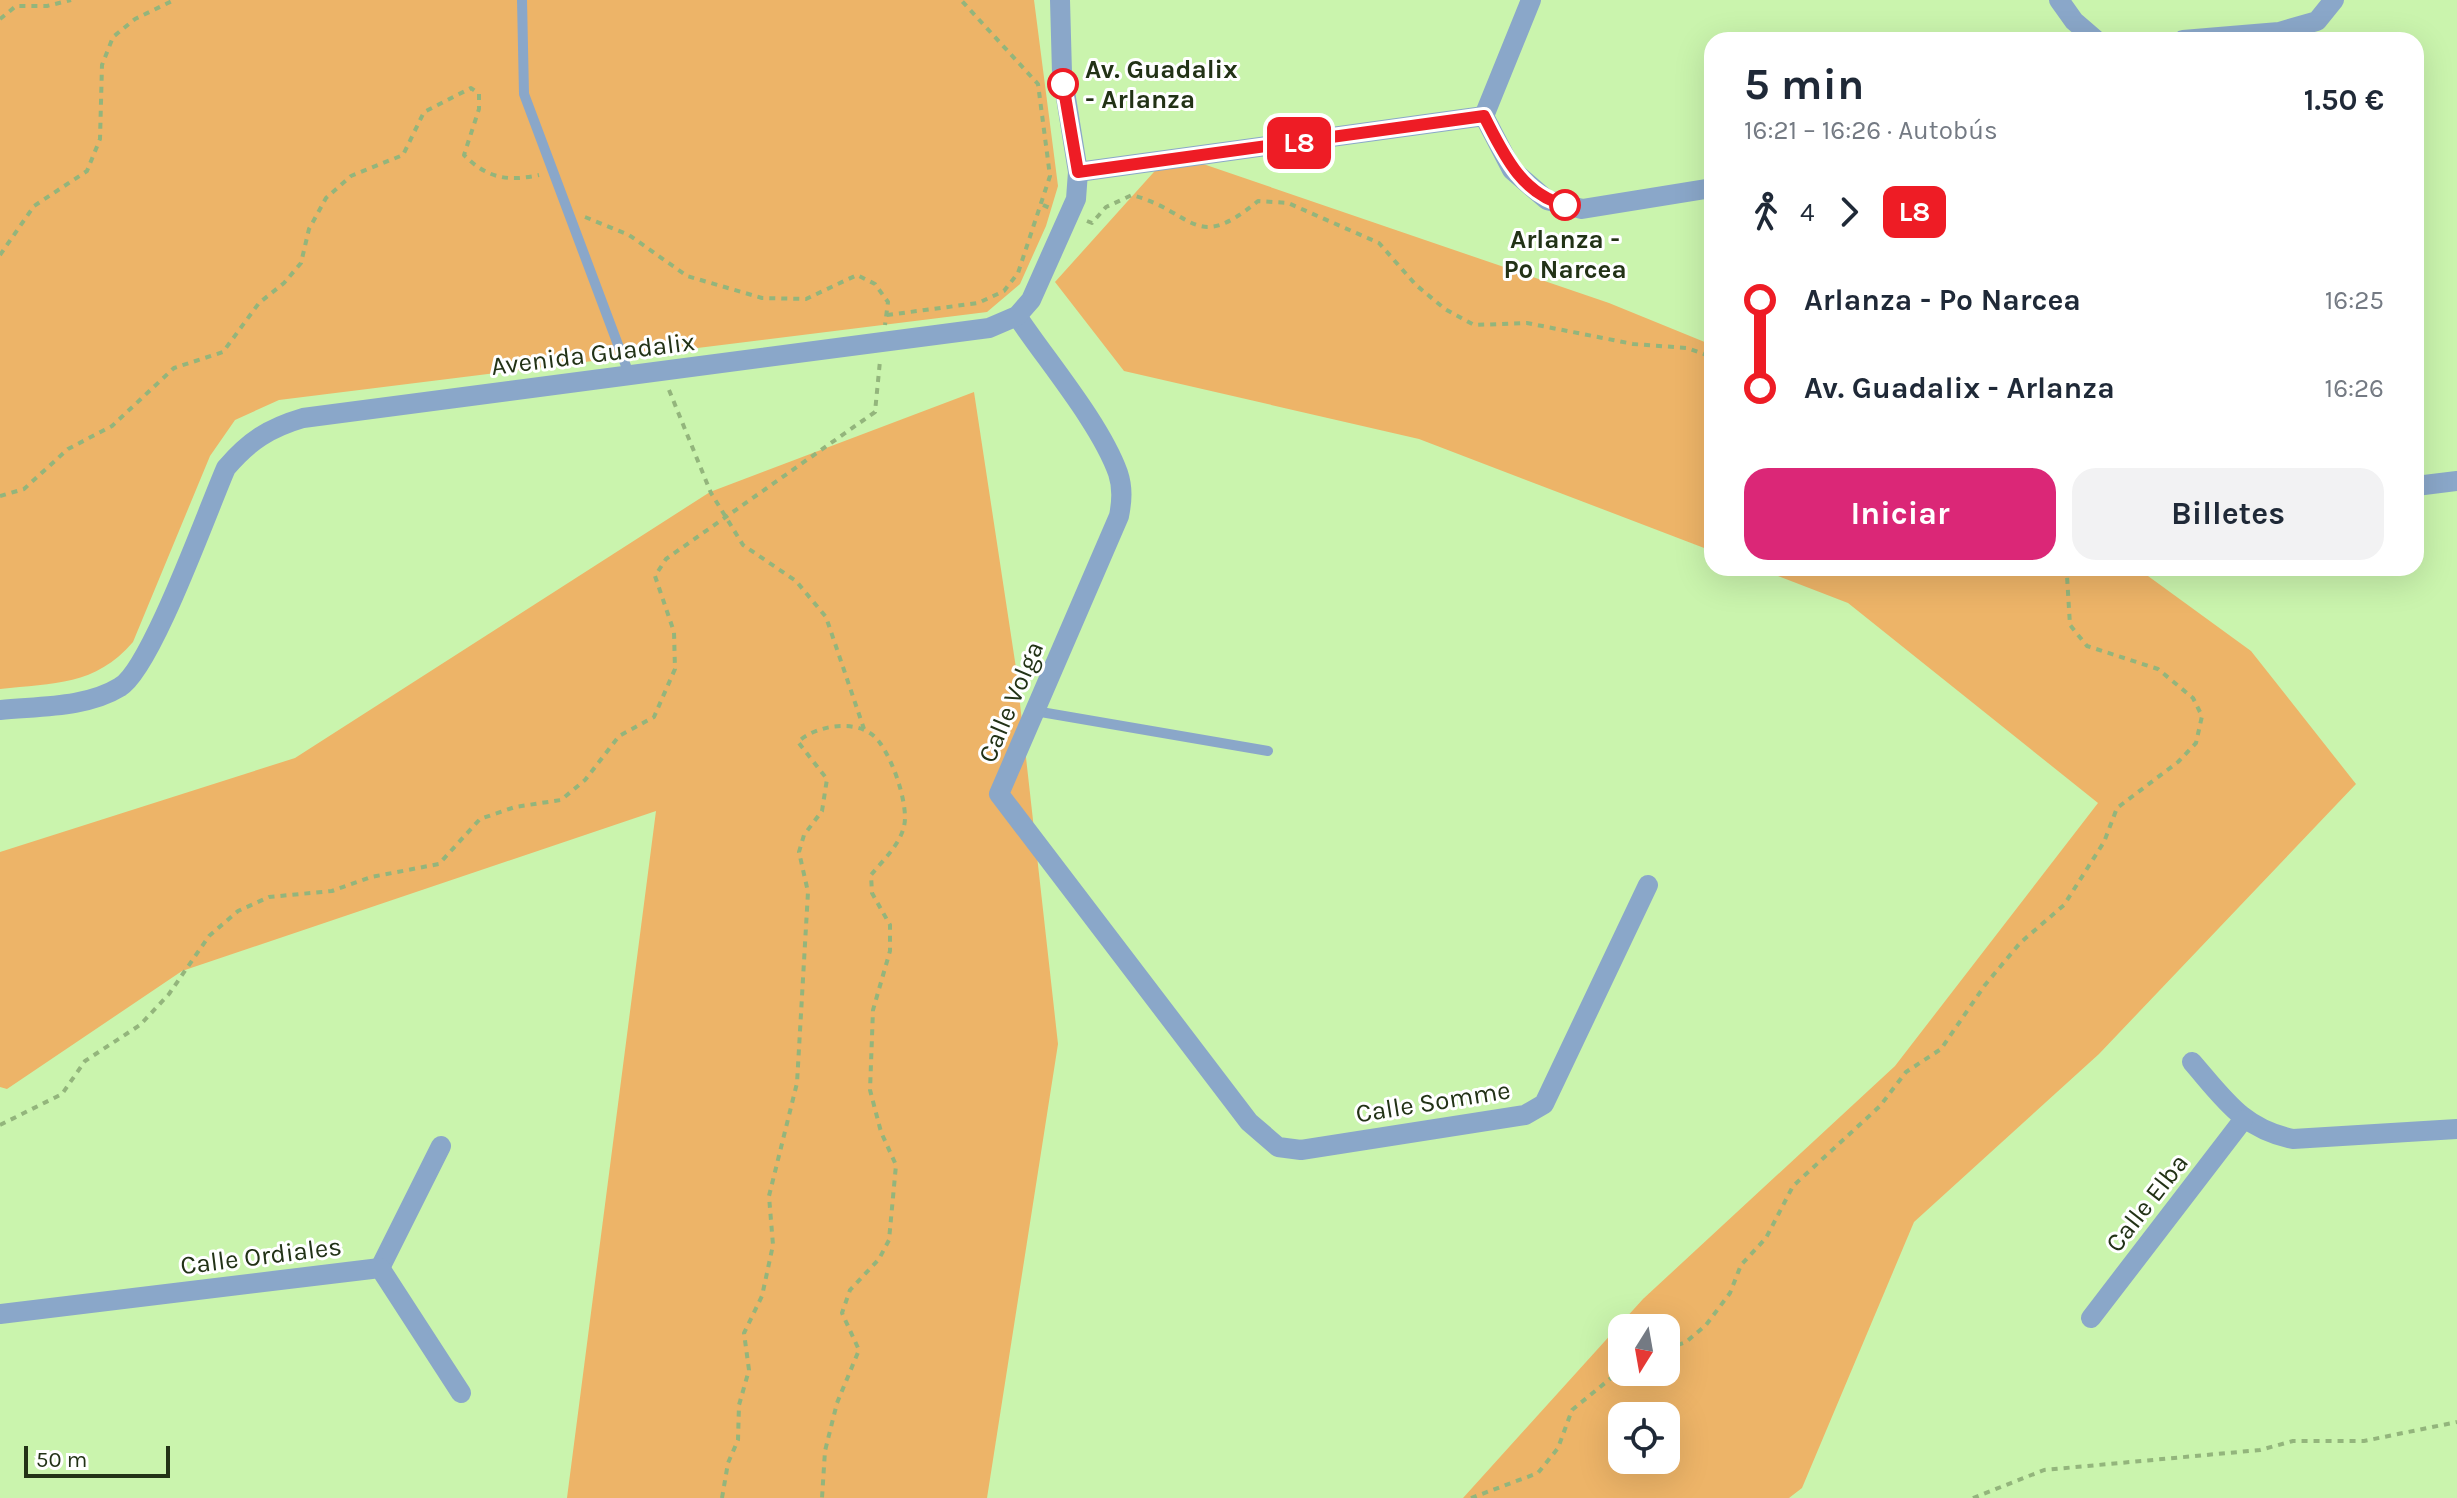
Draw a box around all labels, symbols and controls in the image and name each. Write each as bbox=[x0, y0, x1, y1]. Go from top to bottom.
place label: Av. Guadalix - Arlanza bbox=[1085, 54, 1238, 115]
text: 5 min bbox=[1744, 59, 1864, 110]
marker: Av. Guadalix - Arlanza bbox=[1048, 69, 1078, 99]
text: 1.50 € bbox=[2304, 82, 2384, 118]
text: 16:21 – 16:26 · Autobús bbox=[1744, 115, 1998, 146]
line badge: L8 bbox=[1263, 117, 1335, 169]
text: L8 bbox=[1283, 126, 1315, 159]
marker: Arlanza - Pº Narcea bbox=[1550, 190, 1580, 220]
icon: walk bbox=[1744, 190, 1788, 234]
icon: forward bbox=[1827, 190, 1871, 234]
text: L8 bbox=[1899, 195, 1930, 228]
text: 4 bbox=[1800, 197, 1815, 228]
place label: Arlanza - Pº Narcea bbox=[1503, 224, 1627, 285]
text: Arlanza - Pº Narcea bbox=[1804, 282, 2081, 318]
text: 16:25 bbox=[2325, 285, 2384, 316]
street label: Avenida Guadalix bbox=[489, 326, 697, 382]
text: Av. Guadalix - Arlanza bbox=[1804, 370, 2115, 406]
text: 16:26 bbox=[2325, 373, 2384, 404]
button: Iniciar bbox=[1744, 468, 2056, 560]
button: Billetes bbox=[2072, 468, 2384, 560]
street label: Calle Volga bbox=[972, 637, 1050, 767]
street label: Calle Somme bbox=[1353, 1074, 1513, 1130]
street label: Calle Elba bbox=[2099, 1148, 2195, 1258]
street label: Calle Ordiales bbox=[179, 1231, 343, 1281]
north arrow bbox=[1608, 1314, 1680, 1386]
map controls bbox=[1608, 1314, 1680, 1474]
button: locate bbox=[1608, 1402, 1680, 1474]
scale bar bbox=[24, 1442, 170, 1478]
text: 50 m bbox=[36, 1447, 87, 1473]

